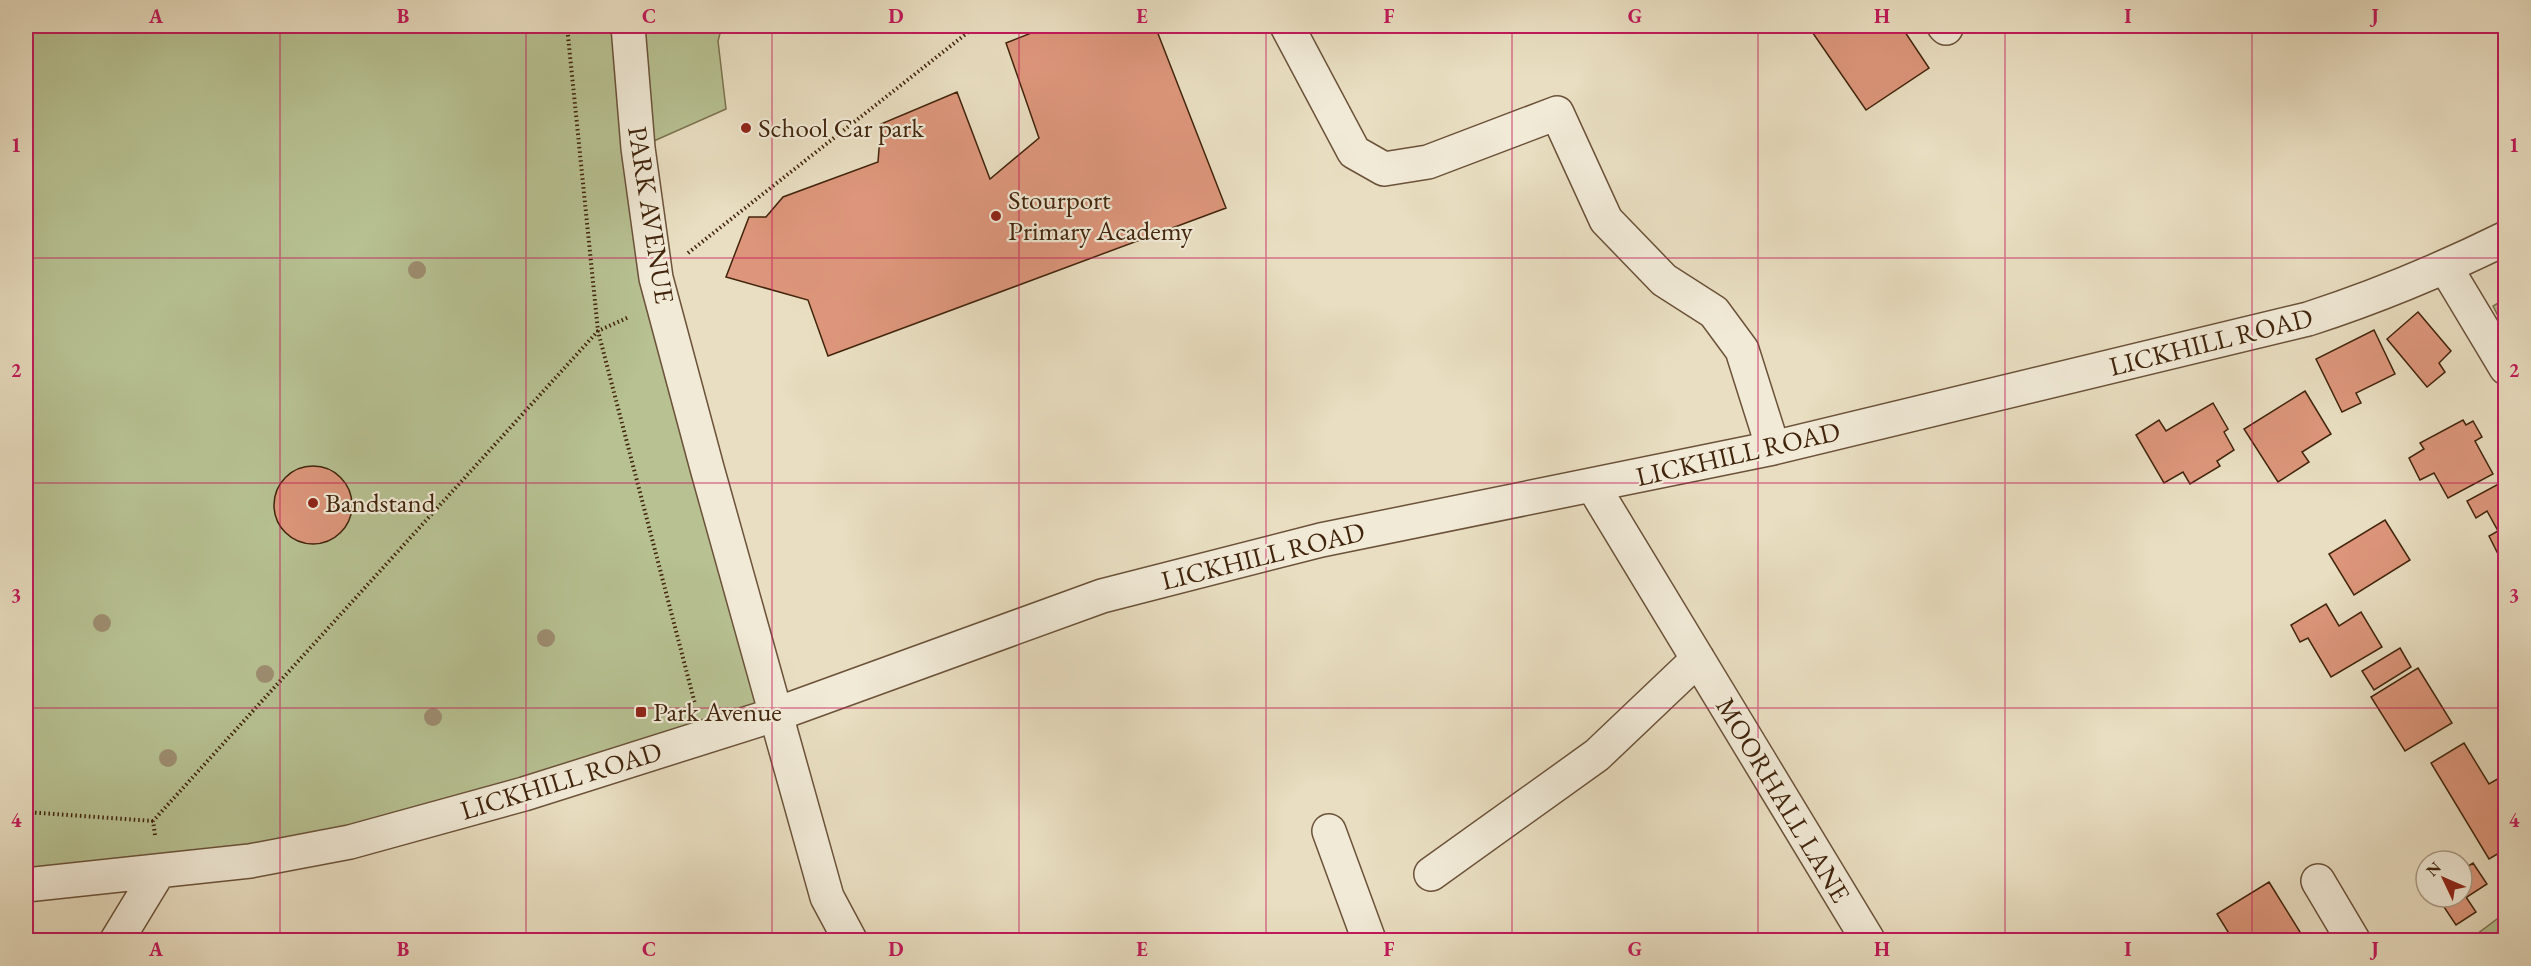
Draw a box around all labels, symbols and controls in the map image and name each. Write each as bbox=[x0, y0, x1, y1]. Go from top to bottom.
text: A bbox=[148, 3, 164, 29]
text: B bbox=[397, 3, 409, 29]
text: C bbox=[642, 3, 656, 29]
text: D bbox=[888, 3, 904, 29]
text: E bbox=[1136, 3, 1148, 29]
text: F bbox=[1384, 3, 1395, 29]
text: G bbox=[1628, 3, 1642, 29]
text: H bbox=[1874, 3, 1890, 29]
text: I bbox=[2124, 3, 2132, 29]
text: J bbox=[2369, 3, 2379, 29]
place label: School Car park bbox=[758, 110, 924, 145]
marker: School Car park bbox=[739, 121, 753, 135]
street label: PARK AVENUE bbox=[620, 124, 683, 306]
text: 1 bbox=[11, 132, 21, 158]
text: 1 bbox=[2509, 132, 2519, 158]
place label: Stourport Primary Academy bbox=[1008, 182, 1193, 248]
marker: Stourport Primary Academy bbox=[989, 209, 1003, 223]
street label: LICKHILL ROAD bbox=[2105, 299, 2316, 384]
text: 2 bbox=[11, 357, 22, 383]
text: 2 bbox=[2509, 357, 2520, 383]
street label: LICKHILL ROAD bbox=[1632, 413, 1843, 494]
place label: Bandstand bbox=[325, 485, 436, 520]
marker: Bandstand bbox=[306, 496, 320, 510]
street label: LICKHILL ROAD bbox=[1157, 513, 1368, 598]
text: 3 bbox=[11, 582, 21, 608]
text: 3 bbox=[2509, 582, 2519, 608]
street label: MOORHALL LANE bbox=[1708, 691, 1859, 909]
place label: Park Avenue bbox=[653, 694, 782, 729]
marker: Park Avenue bbox=[634, 705, 648, 719]
street label: LICKHILL ROAD bbox=[456, 733, 666, 828]
text: 4 bbox=[11, 807, 22, 833]
text: 4 bbox=[2509, 807, 2520, 833]
north arrow bbox=[2414, 849, 2474, 909]
text: N bbox=[2422, 857, 2446, 881]
text: A bbox=[148, 936, 164, 962]
text: B bbox=[397, 936, 409, 962]
text: C bbox=[642, 936, 656, 962]
text: D bbox=[888, 936, 904, 962]
text: E bbox=[1136, 936, 1148, 962]
text: F bbox=[1384, 936, 1395, 962]
text: G bbox=[1628, 936, 1642, 962]
text: H bbox=[1874, 936, 1890, 962]
text: I bbox=[2124, 936, 2132, 962]
text: J bbox=[2369, 936, 2379, 962]

